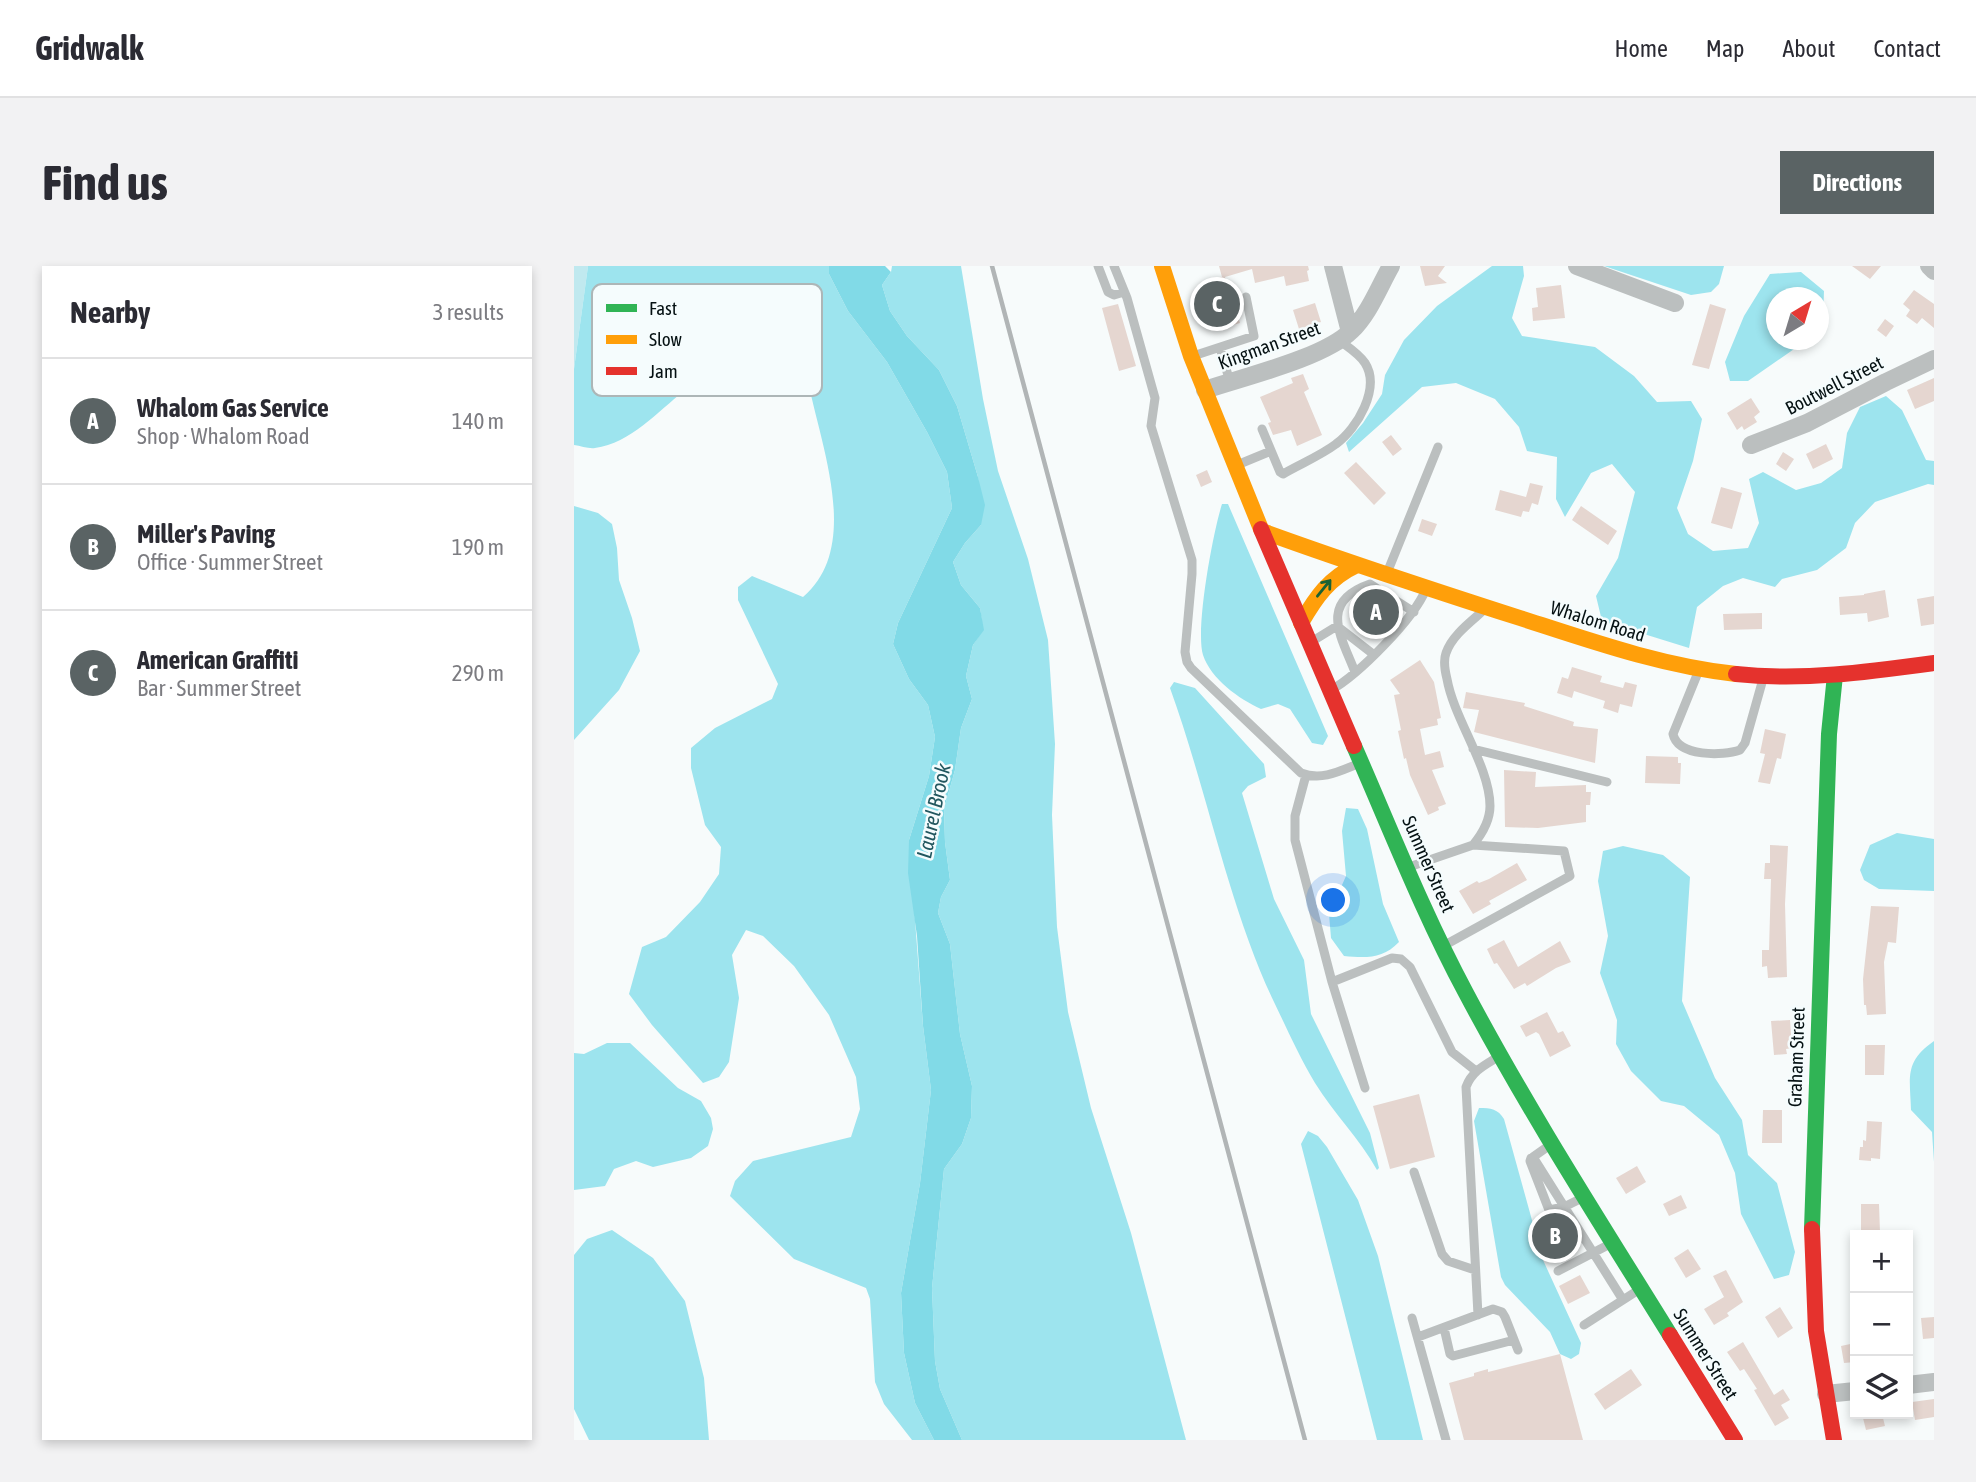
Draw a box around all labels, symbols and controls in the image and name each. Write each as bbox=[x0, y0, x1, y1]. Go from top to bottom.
text: Gridwalk bbox=[35, 29, 143, 67]
text: Home bbox=[1614, 35, 1668, 62]
text: Map bbox=[1706, 35, 1744, 62]
text: About bbox=[1782, 35, 1835, 62]
text: Contact bbox=[1873, 35, 1941, 62]
button: Directions bbox=[1780, 151, 1934, 214]
text: Find us bbox=[42, 154, 168, 210]
pin: C bbox=[1194, 278, 1240, 330]
legend bbox=[592, 284, 822, 396]
north arrow bbox=[1766, 287, 1829, 350]
text: Nearby bbox=[70, 295, 150, 329]
text: Fast bbox=[649, 297, 677, 319]
text: 3 results bbox=[433, 299, 504, 325]
street label: Kingman Street bbox=[1215, 316, 1323, 374]
text: Slow bbox=[649, 328, 683, 350]
street label: Boutwell Street bbox=[1781, 351, 1887, 419]
text: Jam bbox=[649, 360, 678, 382]
text: Whalom Gas Service bbox=[137, 393, 329, 423]
text: A bbox=[87, 408, 99, 434]
text: 140 m bbox=[452, 408, 504, 434]
text: Shop · Whalom Road bbox=[137, 423, 310, 449]
text: Miller's Paving bbox=[137, 519, 275, 549]
text: B bbox=[88, 534, 98, 560]
text: 190 m bbox=[452, 534, 504, 560]
text: Office · Summer Street bbox=[137, 549, 323, 575]
one-way arrow bbox=[1316, 580, 1332, 598]
pin: A bbox=[1353, 586, 1399, 638]
street label: Whalom Road bbox=[1548, 596, 1648, 646]
text: American Graffiti bbox=[137, 645, 298, 675]
text: C bbox=[88, 660, 98, 686]
text: 290 m bbox=[452, 660, 504, 686]
text: Bar · Summer Street bbox=[137, 675, 301, 701]
water label: Laurel Brook bbox=[911, 761, 955, 860]
street label: Summer Street bbox=[1398, 812, 1460, 916]
your location bbox=[1316, 883, 1350, 917]
street label: Graham Street bbox=[1783, 1007, 1809, 1107]
pin: B bbox=[1532, 1210, 1578, 1262]
map controls bbox=[1850, 1230, 1913, 1419]
button: + bbox=[1850, 1230, 1913, 1293]
button: − bbox=[1850, 1293, 1913, 1356]
street label: Summer Street bbox=[1669, 1304, 1743, 1404]
button: layers bbox=[1850, 1356, 1913, 1419]

